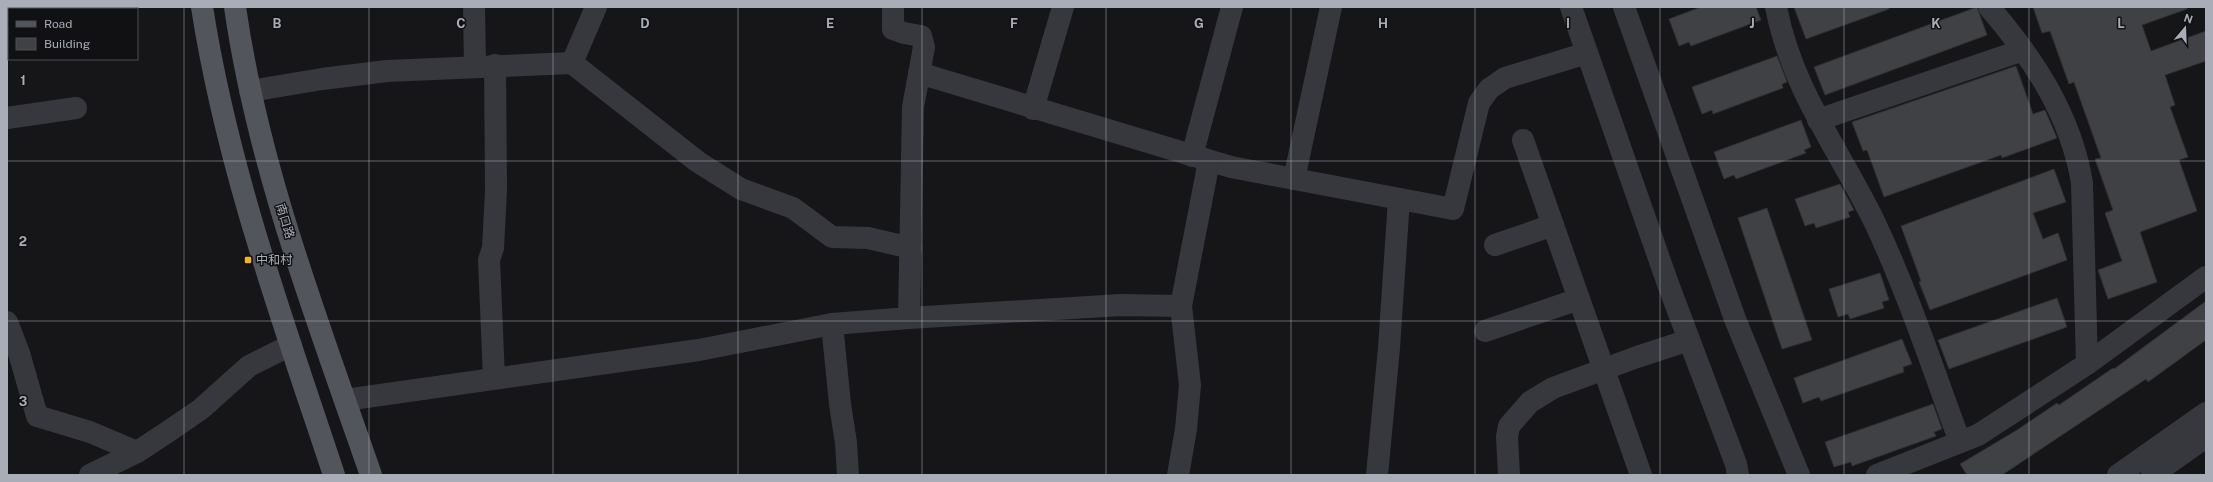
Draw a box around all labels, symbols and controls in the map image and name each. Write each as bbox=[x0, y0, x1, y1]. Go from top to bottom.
legend bbox=[8, 8, 138, 60]
north arrow bbox=[2165, 8, 2205, 48]
text: N bbox=[2182, 11, 2194, 26]
text: B bbox=[273, 16, 282, 31]
text: C bbox=[456, 16, 466, 31]
text: D bbox=[640, 16, 650, 31]
text: E bbox=[826, 16, 834, 31]
text: F bbox=[1010, 16, 1018, 31]
text: G bbox=[1194, 16, 1204, 31]
text: H bbox=[1378, 16, 1388, 31]
text: I bbox=[1566, 16, 1570, 31]
text: J bbox=[1749, 16, 1755, 31]
text: K bbox=[1931, 16, 1941, 31]
text: L bbox=[2117, 16, 2125, 31]
text: Road bbox=[44, 17, 72, 31]
text: Building bbox=[44, 37, 90, 51]
text: 1 bbox=[20, 73, 26, 88]
street label: 南口路 bbox=[273, 202, 297, 240]
text: 2 bbox=[19, 234, 27, 249]
place label: 中和村 bbox=[256, 253, 293, 267]
marker: 中和村 bbox=[243, 255, 253, 265]
text: 3 bbox=[19, 394, 28, 409]

